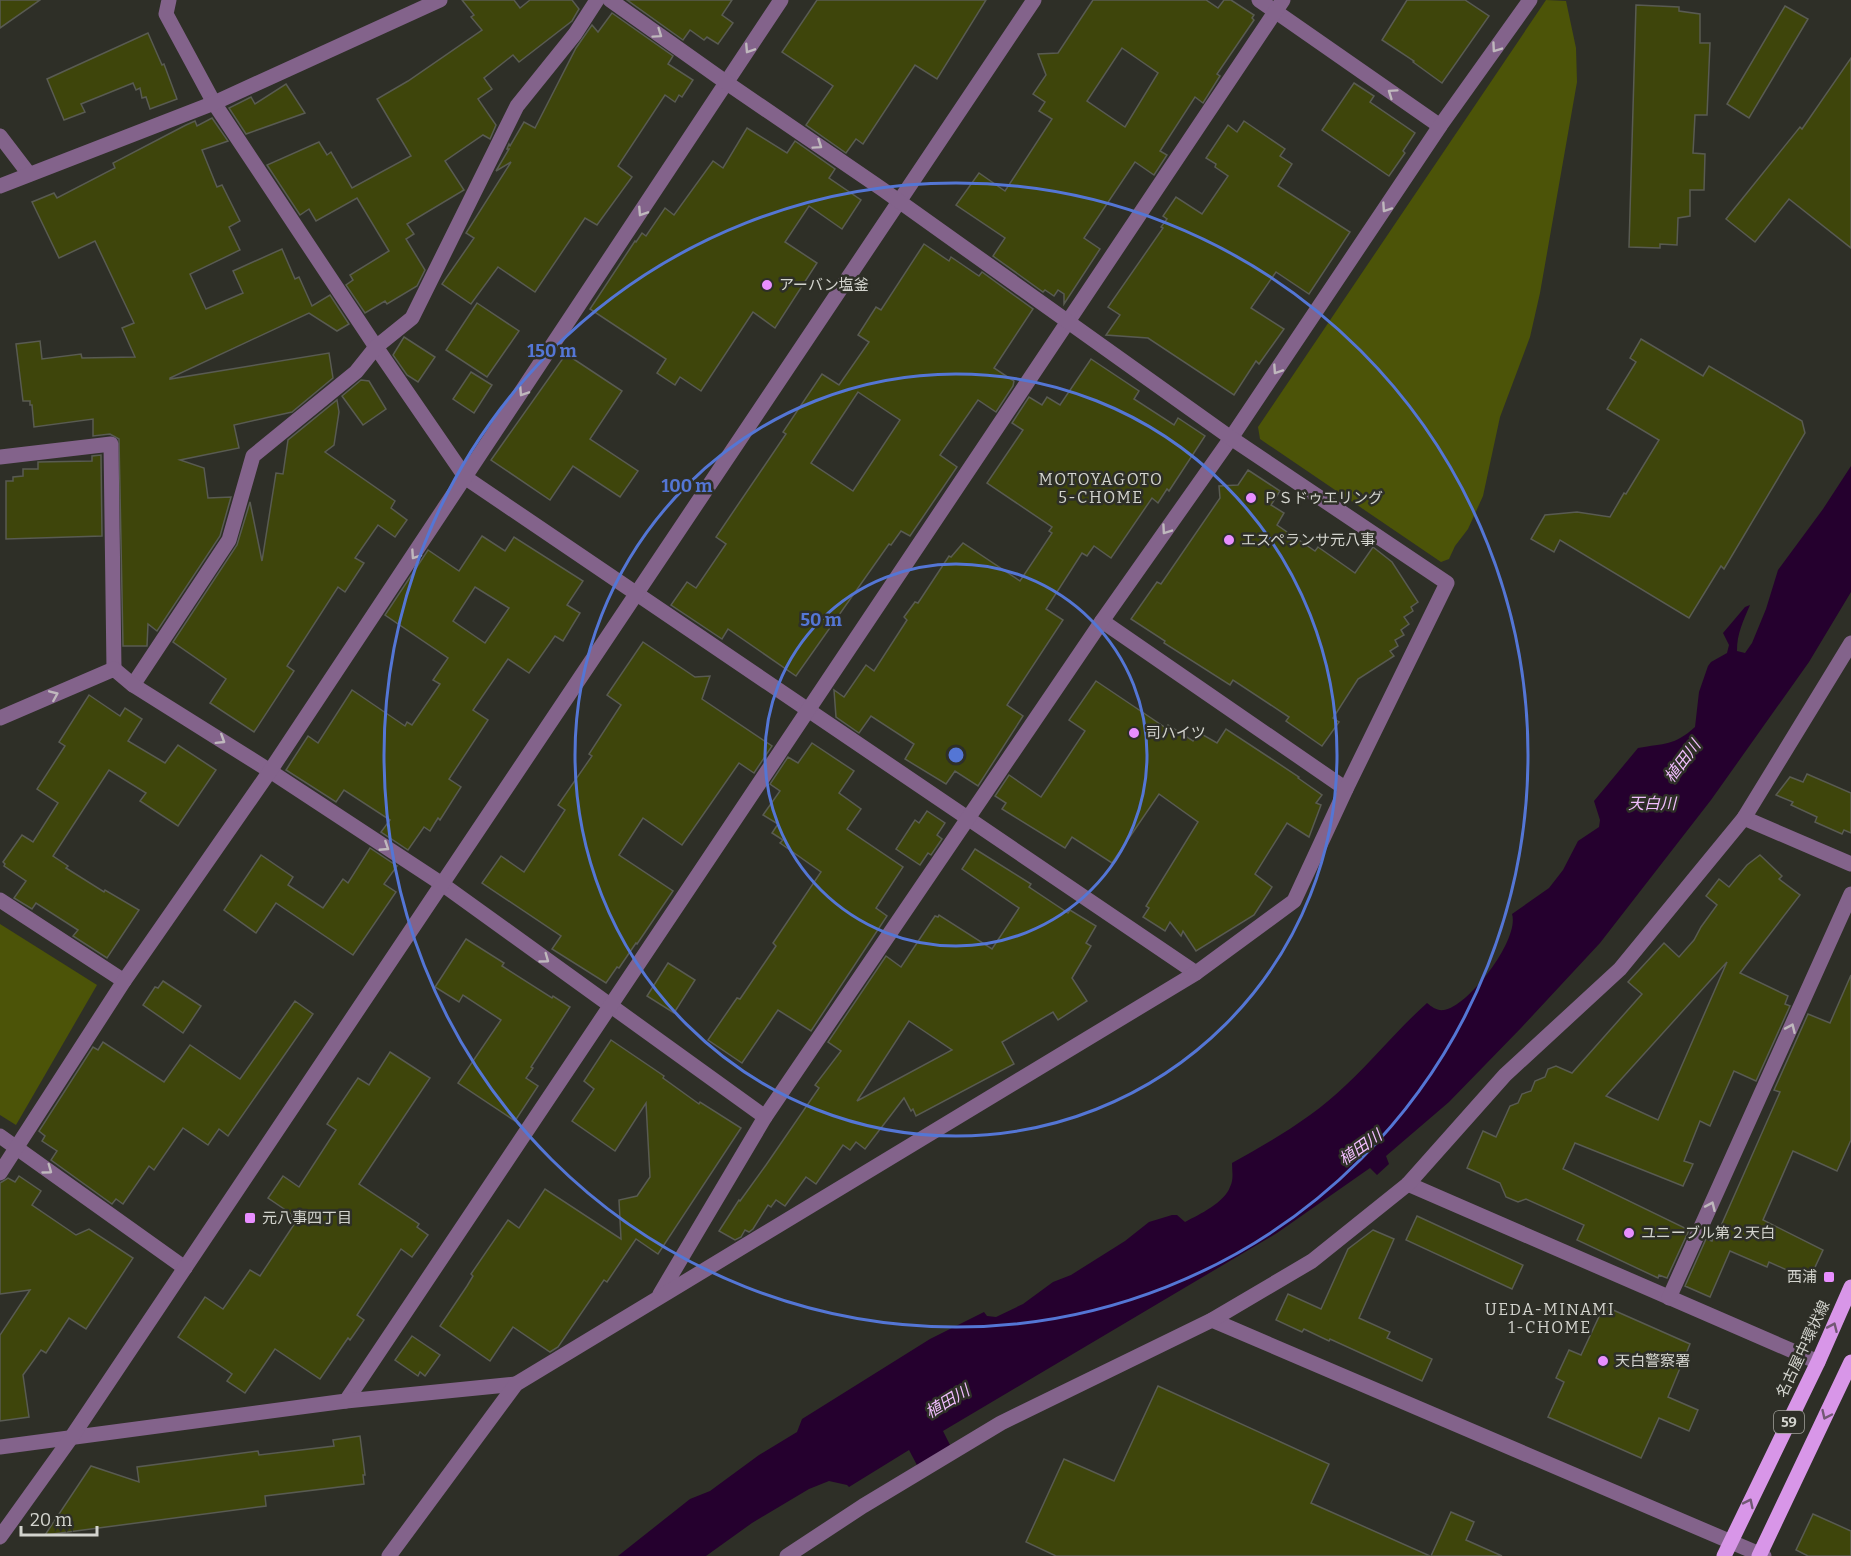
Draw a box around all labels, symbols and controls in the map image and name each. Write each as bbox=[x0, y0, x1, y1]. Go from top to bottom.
one-way arrow bbox=[652, 27, 663, 38]
one-way arrow bbox=[1492, 41, 1503, 52]
one-way arrow bbox=[745, 42, 756, 53]
one-way arrow bbox=[1388, 89, 1399, 100]
one-way arrow bbox=[812, 138, 823, 149]
one-way arrow bbox=[1381, 202, 1393, 212]
one-way arrow bbox=[638, 205, 649, 216]
place label: アーバン塩釜 bbox=[779, 276, 869, 294]
marker: アーバン塩釜 bbox=[760, 278, 774, 292]
text: 150 m bbox=[527, 340, 577, 362]
one-way arrow bbox=[1273, 363, 1284, 374]
one-way arrow bbox=[518, 386, 530, 396]
district label: MOTOYAGOTO 5-CHOME bbox=[1039, 470, 1163, 507]
text: 100 m bbox=[661, 475, 713, 497]
place label: ＰＳドゥエリング bbox=[1263, 489, 1383, 507]
marker: ＰＳドゥエリング bbox=[1244, 491, 1258, 505]
one-way arrow bbox=[1162, 524, 1173, 535]
place label: エスペランサ元八事 bbox=[1241, 531, 1375, 549]
marker: エスペランサ元八事 bbox=[1222, 533, 1236, 547]
one-way arrow bbox=[411, 548, 422, 559]
text: 50 m bbox=[800, 609, 842, 631]
one-way arrow bbox=[47, 690, 58, 702]
place label: 司ハイツ bbox=[1146, 724, 1206, 742]
marker: 司ハイツ bbox=[1127, 726, 1141, 740]
one-way arrow bbox=[215, 733, 226, 744]
water label: 植田川 bbox=[1660, 735, 1706, 786]
centre of rings bbox=[946, 745, 966, 765]
water label: 天白川 bbox=[1628, 794, 1678, 813]
one-way arrow bbox=[378, 840, 389, 851]
one-way arrow bbox=[538, 951, 549, 962]
one-way arrow bbox=[1783, 1024, 1795, 1035]
water label: 植田川 bbox=[1335, 1125, 1387, 1169]
one-way arrow bbox=[41, 1163, 52, 1174]
one-way arrow bbox=[1703, 1202, 1715, 1213]
place label: 元八事四丁目 bbox=[262, 1209, 352, 1227]
marker: 元八事四丁目 bbox=[243, 1211, 257, 1225]
place label: ユニーブル第２天白 bbox=[1641, 1224, 1775, 1242]
marker: ユニーブル第２天白 bbox=[1622, 1226, 1636, 1240]
place label: 西浦 bbox=[1787, 1268, 1817, 1286]
marker: 西浦 bbox=[1822, 1270, 1836, 1284]
street label: 名古屋中環状線 bbox=[1773, 1298, 1833, 1400]
district label: UEDA-MINAMI 1-CHOME bbox=[1485, 1300, 1615, 1337]
one-way arrow bbox=[1826, 1323, 1838, 1334]
place label: 天白警察署 bbox=[1615, 1352, 1690, 1370]
marker: 天白警察署 bbox=[1596, 1354, 1610, 1368]
water label: 植田川 bbox=[922, 1380, 974, 1422]
one-way arrow bbox=[1822, 1408, 1834, 1419]
road number: 59 bbox=[1774, 1411, 1804, 1433]
scale bar bbox=[21, 1499, 98, 1537]
one-way arrow bbox=[1742, 1499, 1753, 1510]
text: 20 m bbox=[30, 1509, 72, 1531]

